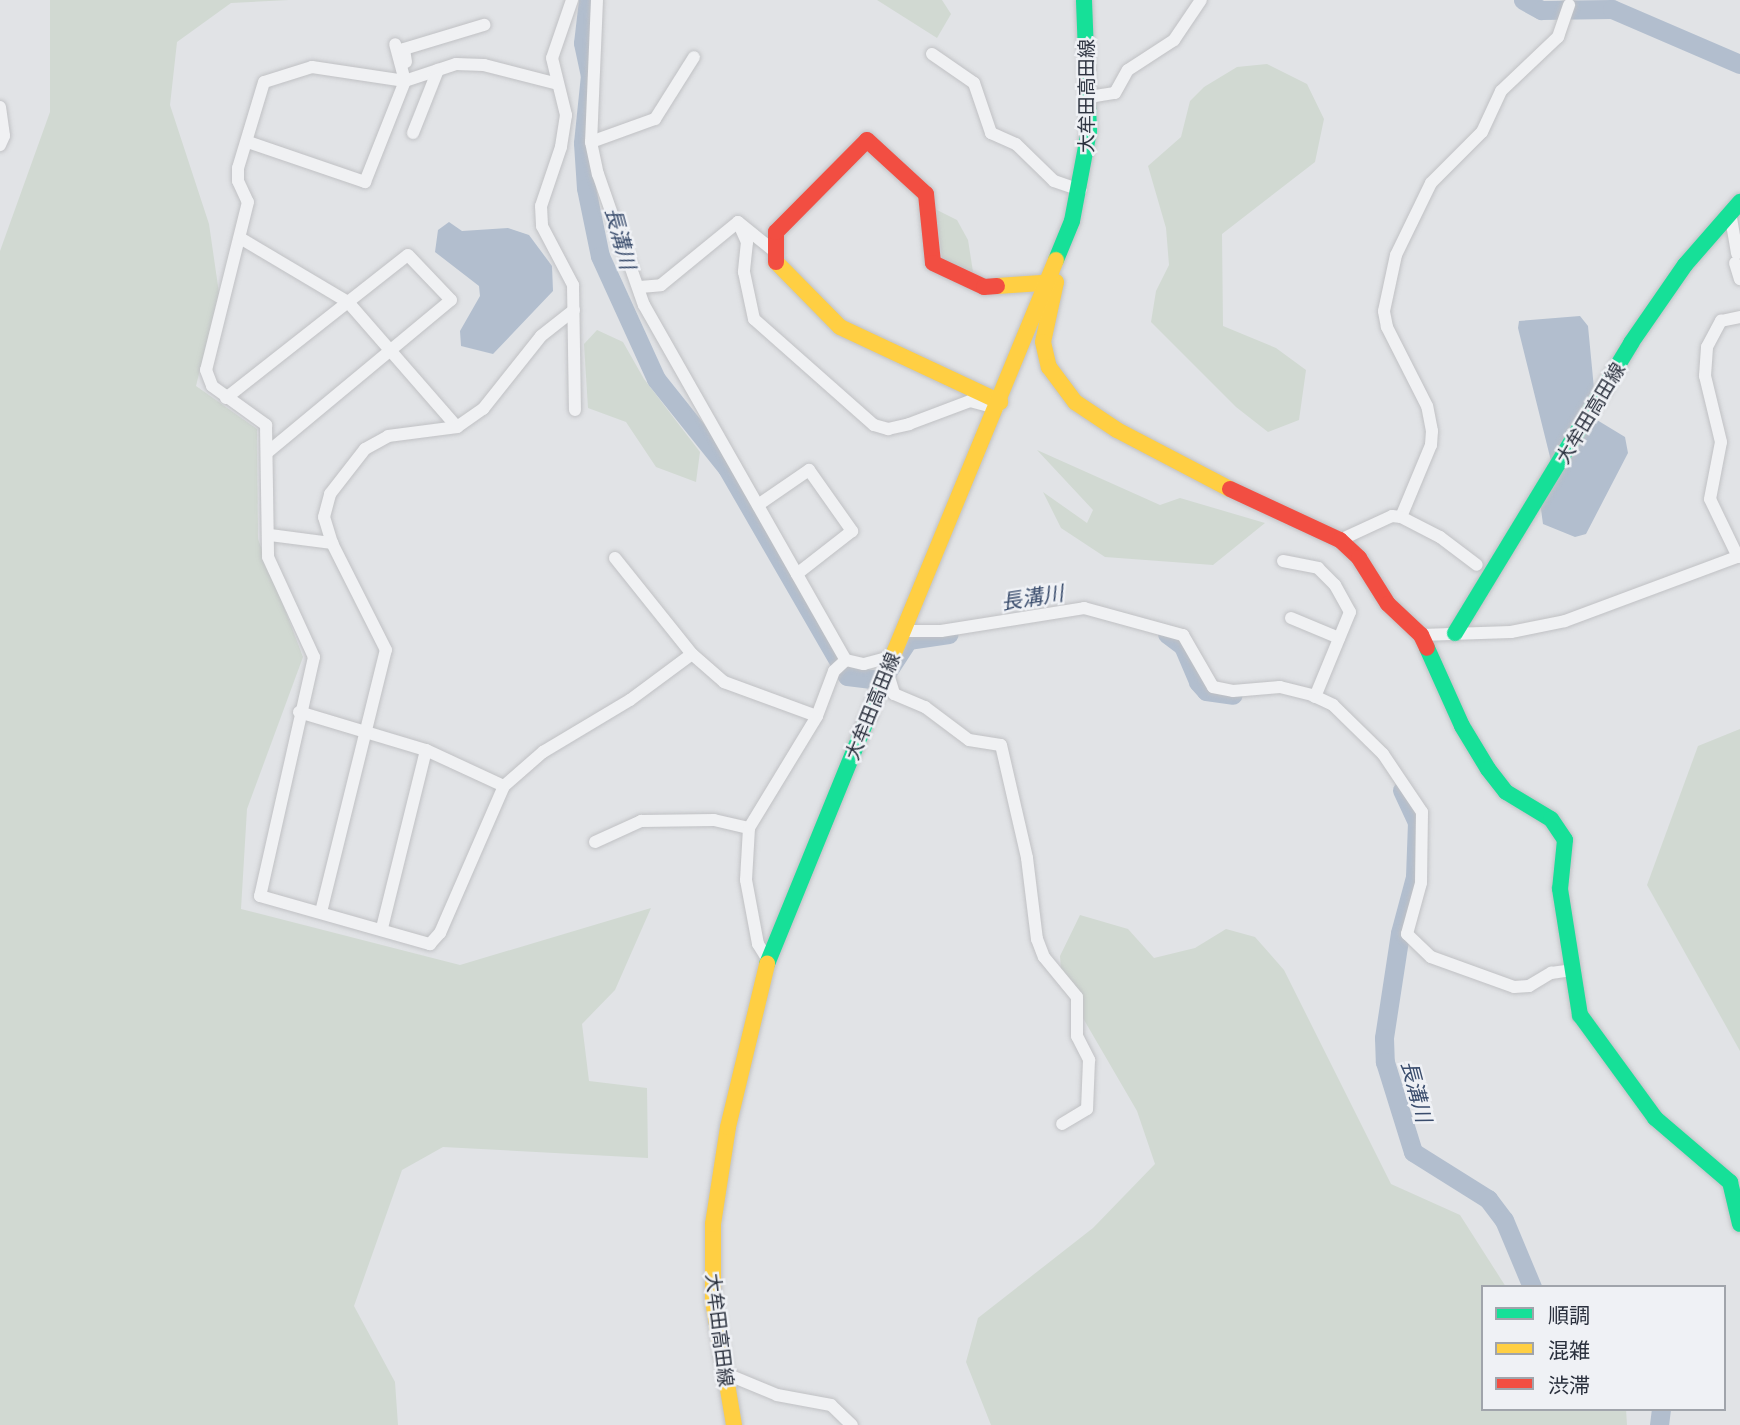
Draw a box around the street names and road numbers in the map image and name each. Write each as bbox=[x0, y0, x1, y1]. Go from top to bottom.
street label: 大牟田高田線 bbox=[1075, 39, 1097, 153]
street label: 大牟田高田線 bbox=[1551, 358, 1629, 468]
street label: 大牟田高田線 bbox=[840, 649, 904, 763]
street label: 大牟田高田線 bbox=[702, 1272, 738, 1388]

